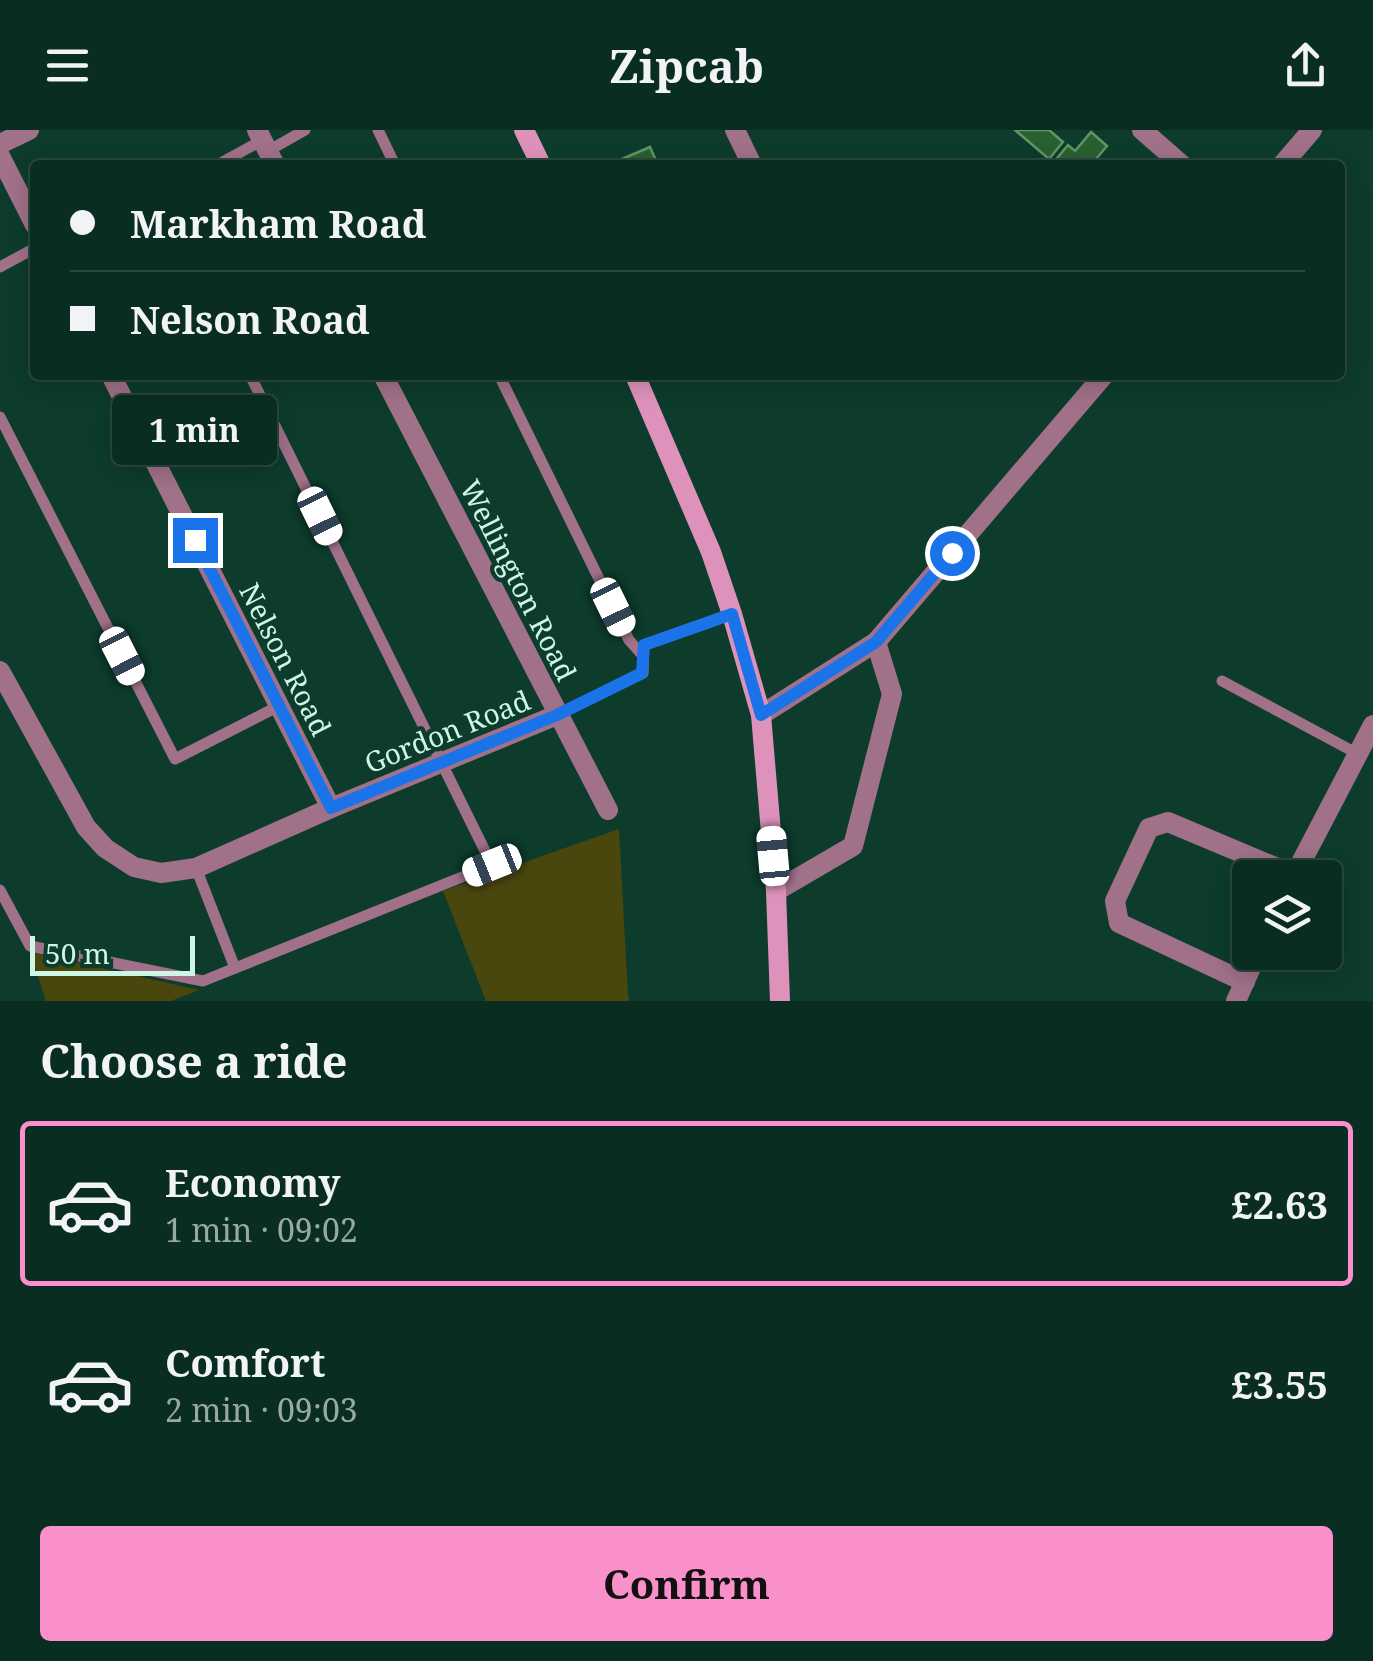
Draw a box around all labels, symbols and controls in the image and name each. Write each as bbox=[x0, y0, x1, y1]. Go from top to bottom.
text: Zipcab bbox=[609, 35, 764, 96]
icon: menu bbox=[40, 38, 95, 93]
icon: share bbox=[1278, 38, 1333, 93]
text: Markham Road bbox=[130, 197, 426, 249]
text: Nelson Road bbox=[130, 293, 370, 345]
callout: 1 min bbox=[112, 395, 278, 465]
text: 1 min bbox=[149, 408, 240, 451]
street label: Wellington Road bbox=[452, 473, 586, 687]
car bbox=[293, 482, 347, 550]
route end bbox=[173, 518, 218, 563]
route start bbox=[930, 531, 975, 576]
car bbox=[586, 573, 640, 641]
street label: Nelson Road bbox=[231, 576, 341, 742]
car bbox=[95, 622, 149, 690]
street label: Gordon Road bbox=[359, 681, 535, 781]
car bbox=[755, 825, 791, 887]
car bbox=[459, 840, 525, 890]
map controls bbox=[1232, 860, 1342, 970]
button: layers bbox=[1232, 860, 1342, 970]
scale bar bbox=[30, 931, 195, 976]
text: 50 m bbox=[45, 934, 110, 972]
text: Choose a ride bbox=[40, 1030, 348, 1091]
text: Economy bbox=[165, 1156, 341, 1208]
icon: car bbox=[45, 1159, 135, 1249]
text: £2.63 bbox=[1231, 1178, 1328, 1230]
text: 1 min · 09:02 bbox=[165, 1208, 358, 1251]
text: Comfort bbox=[165, 1336, 325, 1388]
icon: car bbox=[45, 1339, 135, 1429]
text: £3.55 bbox=[1231, 1358, 1328, 1410]
text: 2 min · 09:03 bbox=[165, 1388, 358, 1431]
button: Confirm bbox=[40, 1526, 1333, 1641]

